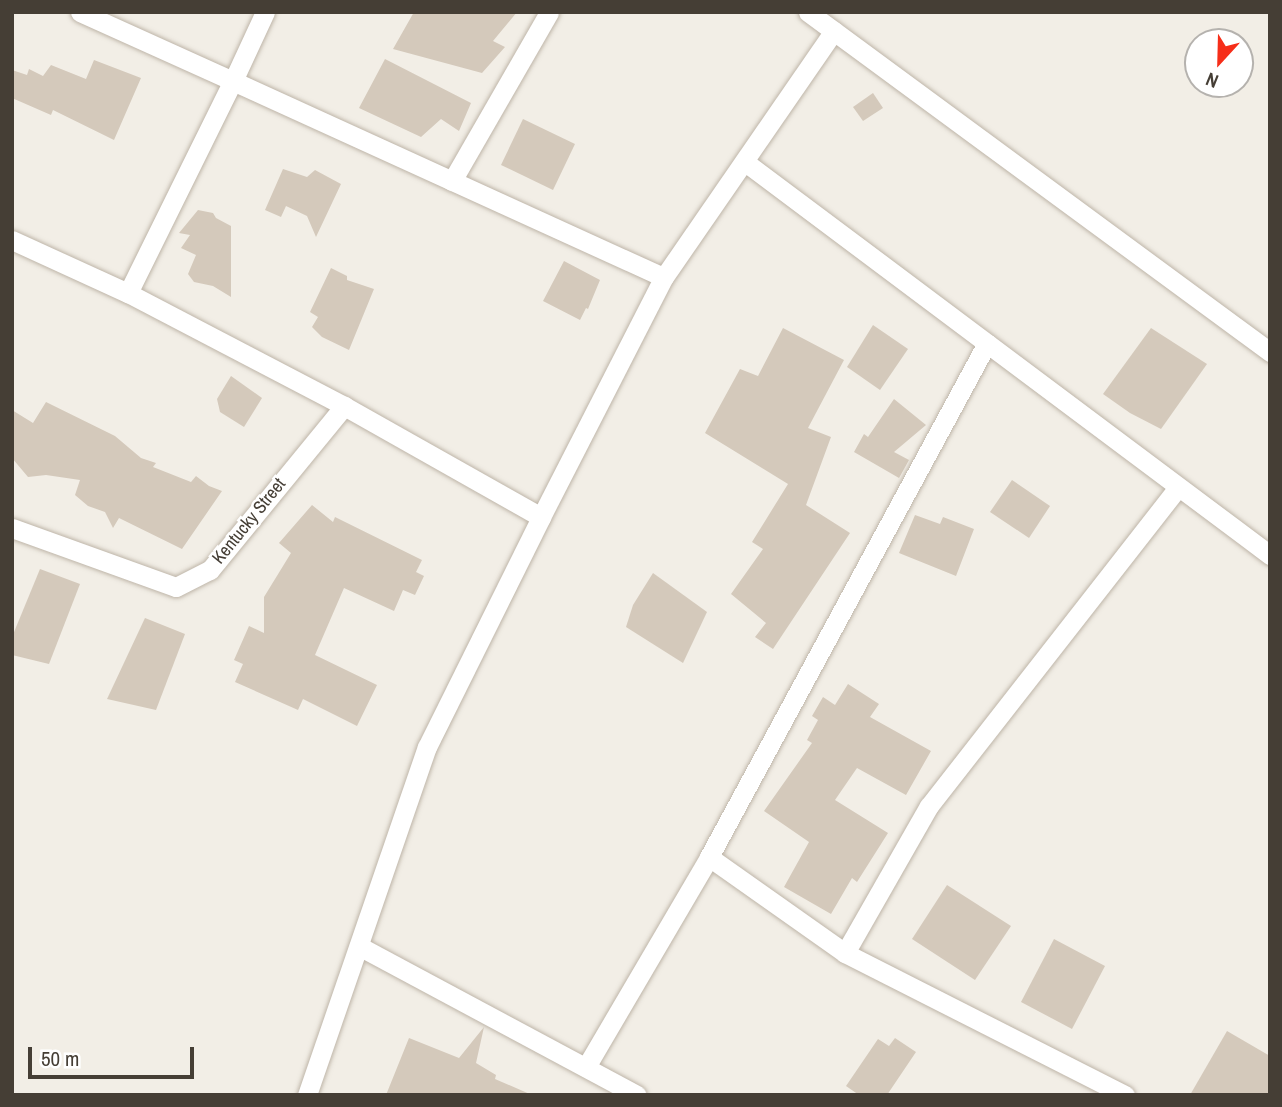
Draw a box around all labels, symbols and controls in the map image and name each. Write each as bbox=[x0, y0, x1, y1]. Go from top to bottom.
north arrow bbox=[1184, 28, 1254, 98]
text: N bbox=[1202, 66, 1222, 95]
street label: Kentucky Street bbox=[208, 474, 290, 568]
scale bar bbox=[32, 1034, 198, 1078]
text: 50 m bbox=[41, 1044, 79, 1073]

